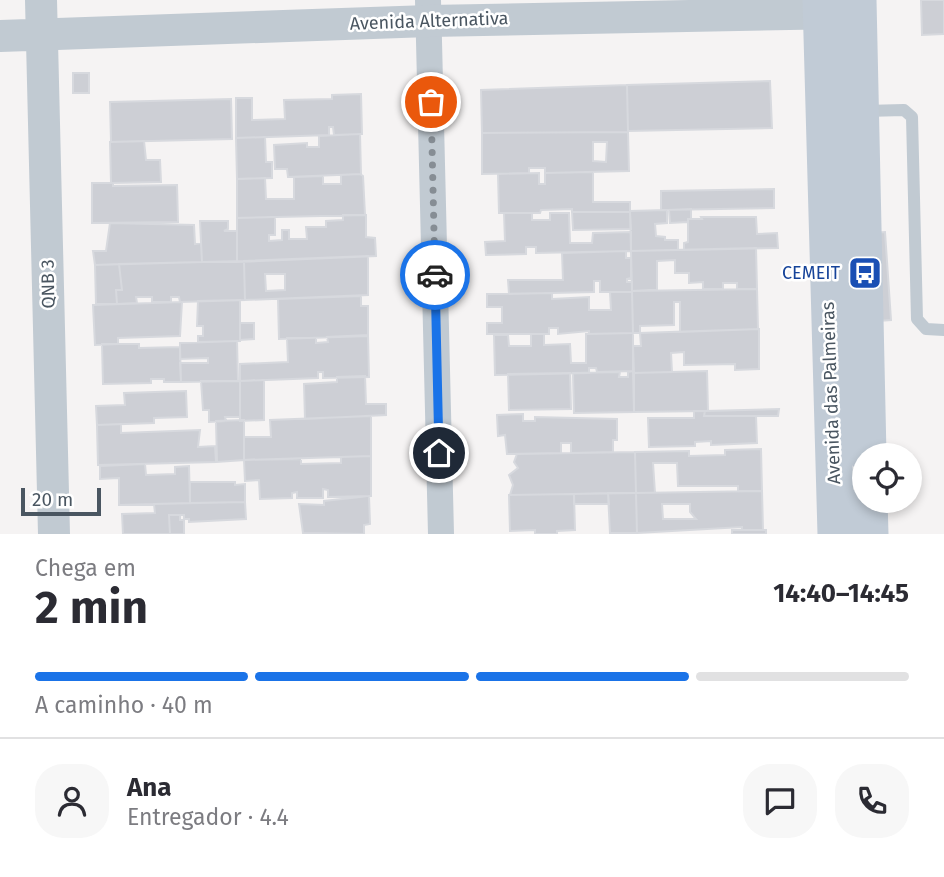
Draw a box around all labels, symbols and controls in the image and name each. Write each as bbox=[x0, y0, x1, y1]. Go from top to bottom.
street label: Avenida Alternativa bbox=[349, 7, 509, 35]
pin bbox=[401, 72, 461, 132]
icon: bag bbox=[412, 83, 450, 121]
courier bbox=[400, 240, 470, 310]
bus stop icon: CEMEIT bbox=[846, 254, 884, 292]
icon: car bbox=[416, 256, 454, 294]
street label: QNB 3 bbox=[37, 259, 59, 309]
place label: CEMEIT bbox=[782, 262, 841, 284]
street label: Avenida das Palmeiras bbox=[817, 301, 845, 485]
pin bbox=[409, 423, 469, 483]
icon: home bbox=[420, 434, 458, 472]
map controls bbox=[852, 443, 922, 513]
button: locate bbox=[852, 443, 922, 513]
scale bar bbox=[21, 485, 102, 517]
text: 20 m bbox=[32, 488, 73, 511]
text: Chega em bbox=[35, 554, 136, 582]
text: 14:40–14:45 bbox=[773, 578, 909, 609]
text: 2 min bbox=[35, 580, 148, 635]
text: A caminho · 40 m bbox=[35, 691, 213, 719]
button: person bbox=[35, 764, 109, 838]
button: chat bbox=[743, 764, 817, 838]
button: phone bbox=[835, 764, 909, 838]
text: Ana bbox=[127, 772, 172, 803]
text: Entregador · 4.4 bbox=[127, 803, 289, 831]

